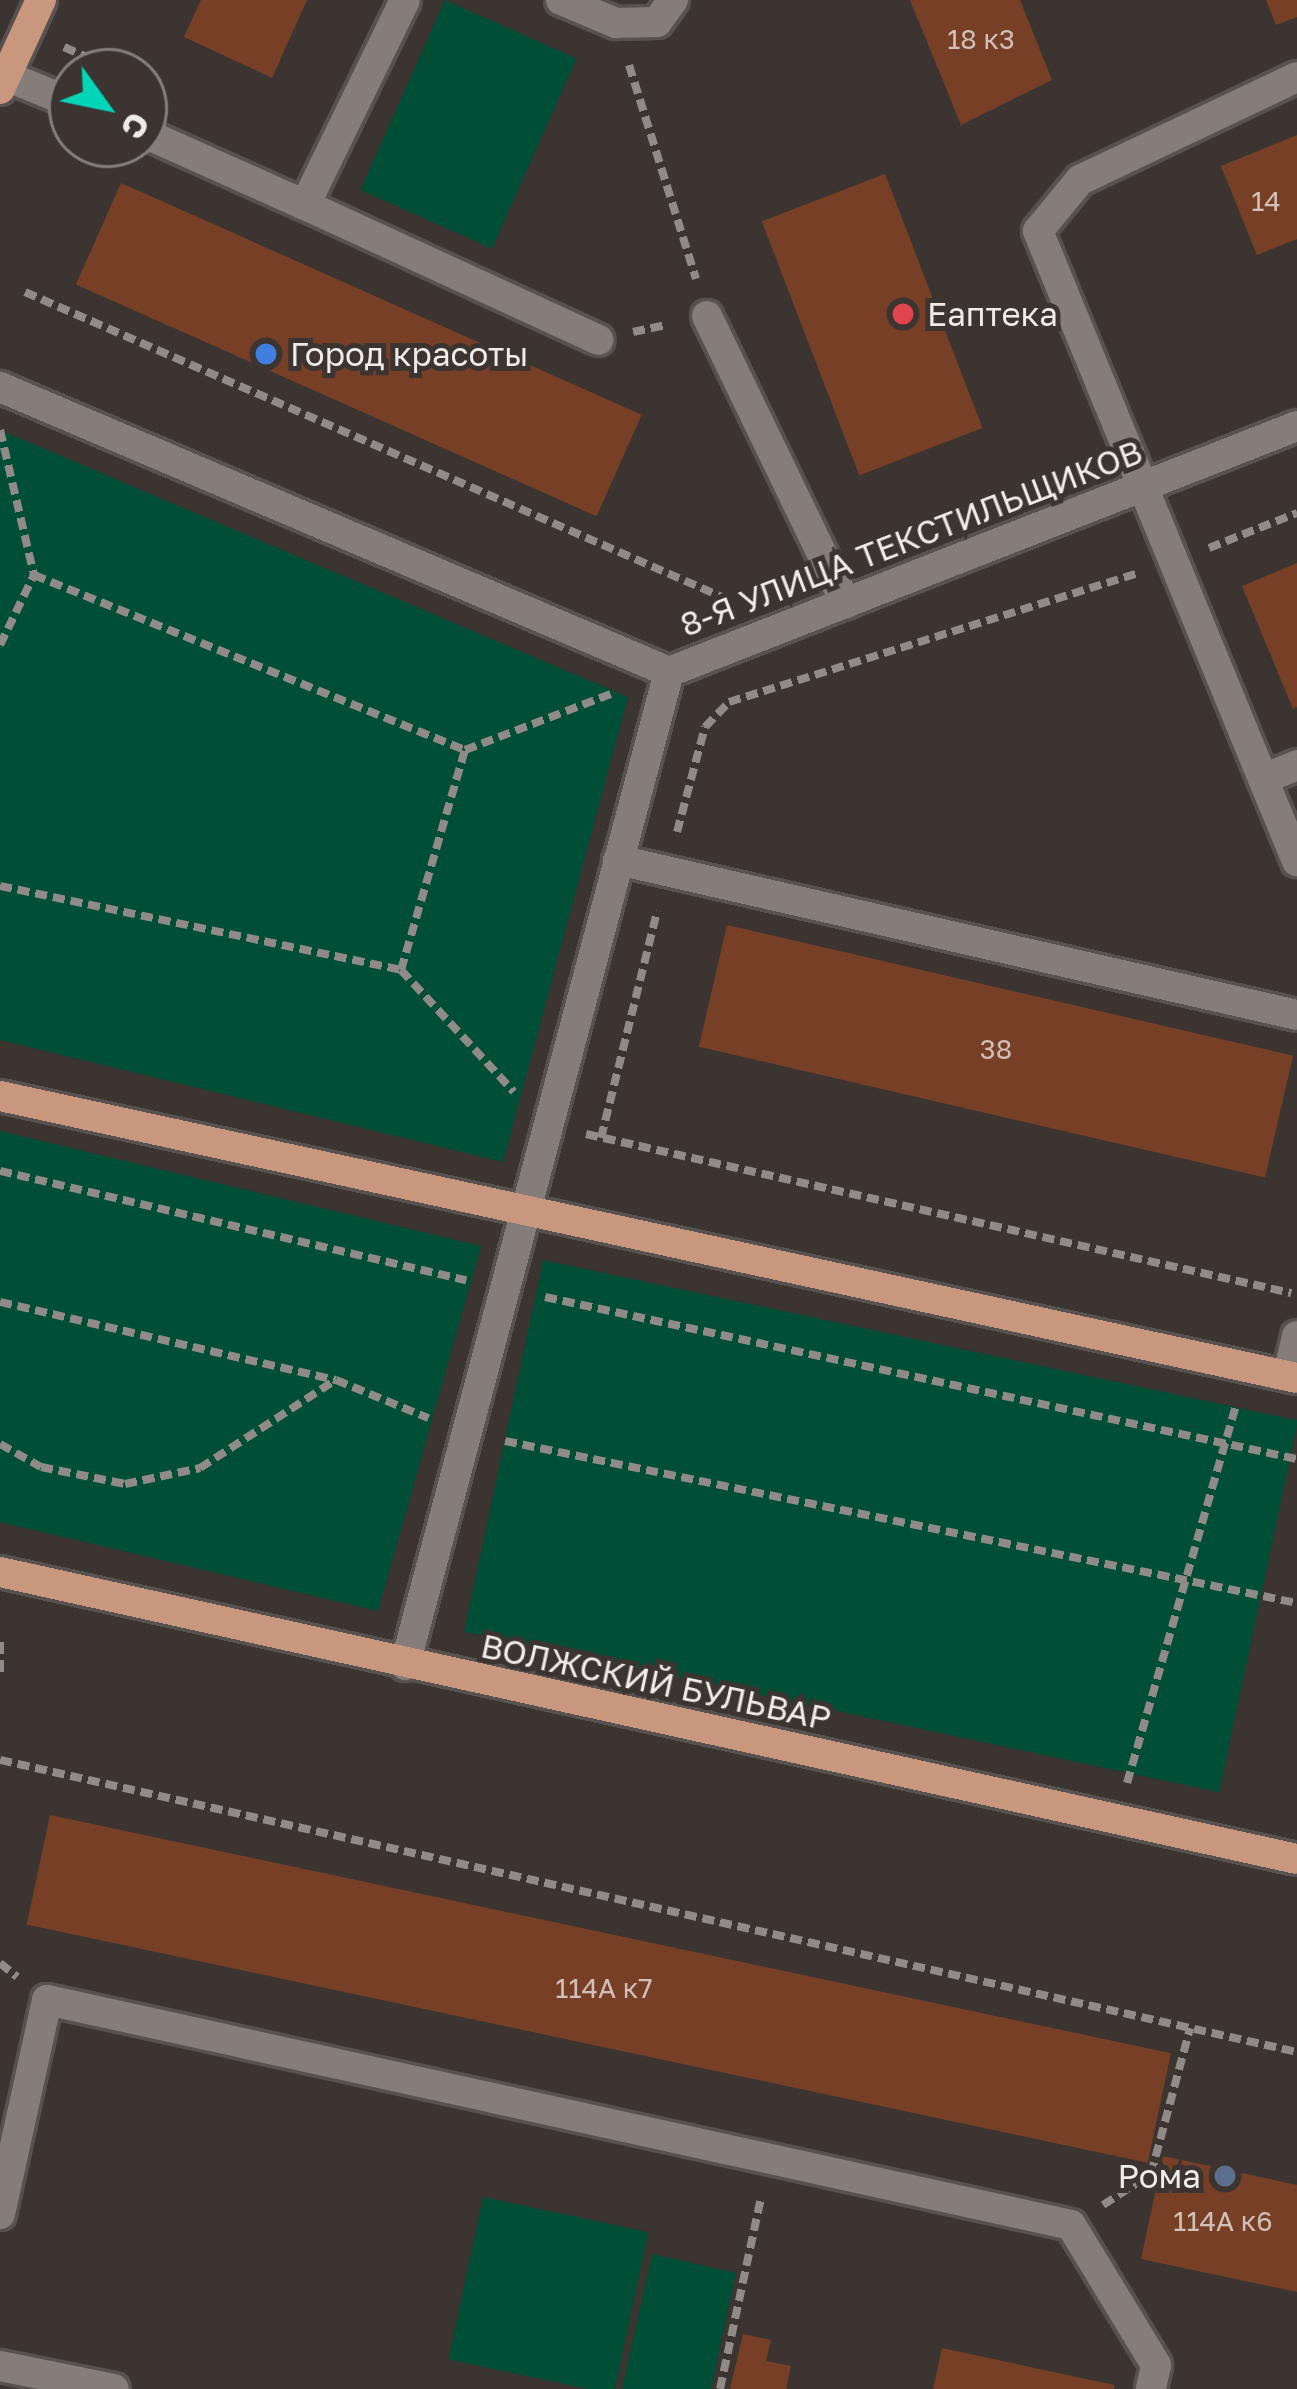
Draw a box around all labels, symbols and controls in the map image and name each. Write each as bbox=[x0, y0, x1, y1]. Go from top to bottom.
house number: 18 к3 bbox=[947, 24, 1015, 56]
north arrow bbox=[48, 48, 168, 168]
text: С bbox=[113, 106, 159, 147]
house number: 14 bbox=[1251, 186, 1281, 218]
place label: Еаптека bbox=[927, 294, 1058, 334]
marker: Еаптека bbox=[890, 301, 916, 327]
place label: Город красоты bbox=[290, 334, 528, 374]
marker: Город красоты bbox=[253, 341, 279, 367]
street label: 8-Я УЛИЦА ТЕКСТИЛЬЩИКОВ bbox=[675, 431, 1147, 645]
house number: 38 bbox=[980, 1034, 1012, 1066]
street label: ВОЛЖСКИЙ БУЛЬВАР bbox=[477, 1626, 835, 1738]
house number: 114А к7 bbox=[555, 1973, 653, 2005]
place label: Рома bbox=[1118, 2156, 1201, 2196]
marker: Рома bbox=[1212, 2163, 1238, 2189]
house number: 114А к6 bbox=[1173, 2206, 1273, 2238]

